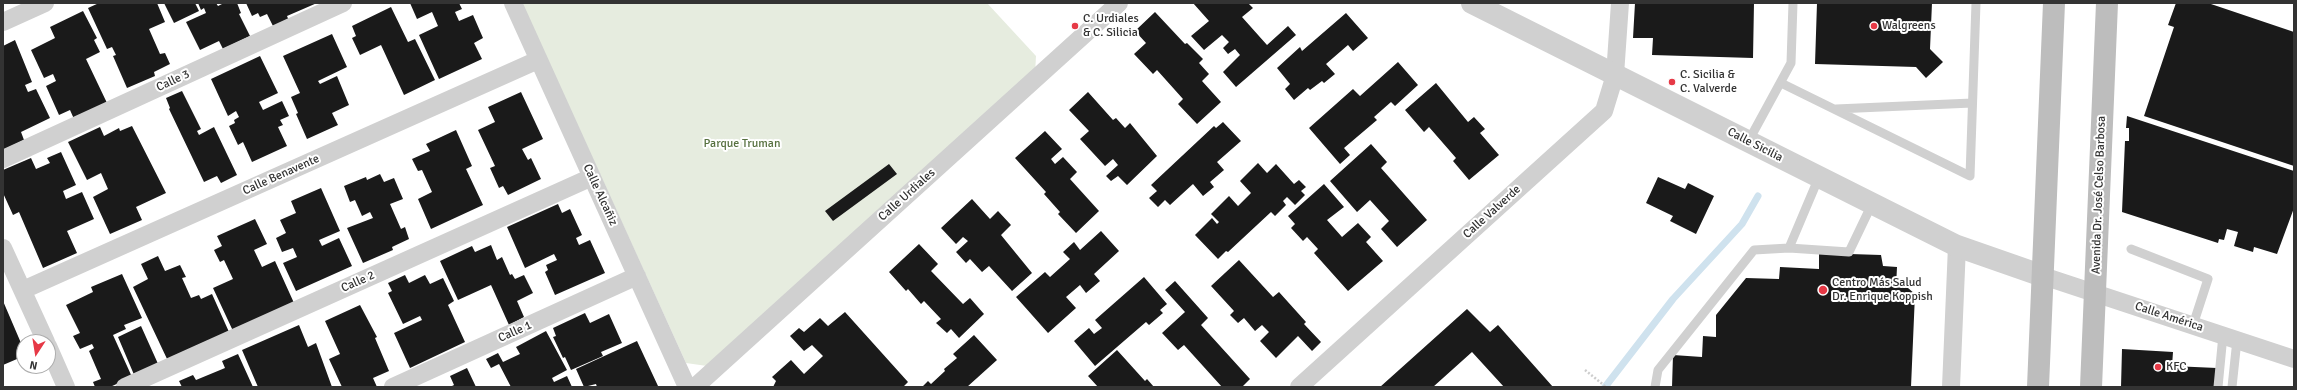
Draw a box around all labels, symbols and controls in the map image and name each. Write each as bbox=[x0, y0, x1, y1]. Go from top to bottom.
place label: C. Urdiales & C. Silicia bbox=[1083, 12, 1139, 40]
place label: Walgreens bbox=[1882, 19, 1936, 33]
marker: C. Urdiales & C. Silicia bbox=[1070, 21, 1080, 31]
marker: Walgreens bbox=[1869, 21, 1879, 31]
street label: Calle 3 bbox=[154, 67, 192, 95]
place label: C. Sicilia & C. Valverde bbox=[1680, 68, 1737, 96]
marker: C. Sicilia & C. Valverde bbox=[1667, 77, 1677, 87]
street label: Avenida Dr. José Celso Barbosa bbox=[2089, 116, 2109, 274]
street label: Calle Sicilia bbox=[1725, 125, 1785, 165]
park label: Parque Truman bbox=[704, 137, 780, 151]
street label: Calle Benavente bbox=[240, 152, 322, 198]
street label: Calle Alcañiz bbox=[579, 162, 621, 228]
street label: Calle Urdiales bbox=[876, 166, 938, 224]
street label: Calle Valverde bbox=[1460, 182, 1524, 242]
street label: Calle 2 bbox=[339, 268, 377, 296]
place label: Centro Más Salud Dr. Enrique Koppish bbox=[1832, 276, 1933, 304]
marker: Centro Más Salud Dr. Enrique Koppish bbox=[1817, 284, 1829, 296]
street label: Calle América bbox=[2133, 299, 2205, 335]
street label: Calle 1 bbox=[496, 318, 534, 346]
north arrow bbox=[16, 334, 56, 374]
text: N bbox=[29, 358, 39, 372]
place label: KFC bbox=[2166, 360, 2187, 374]
marker: KFC bbox=[2153, 362, 2163, 372]

